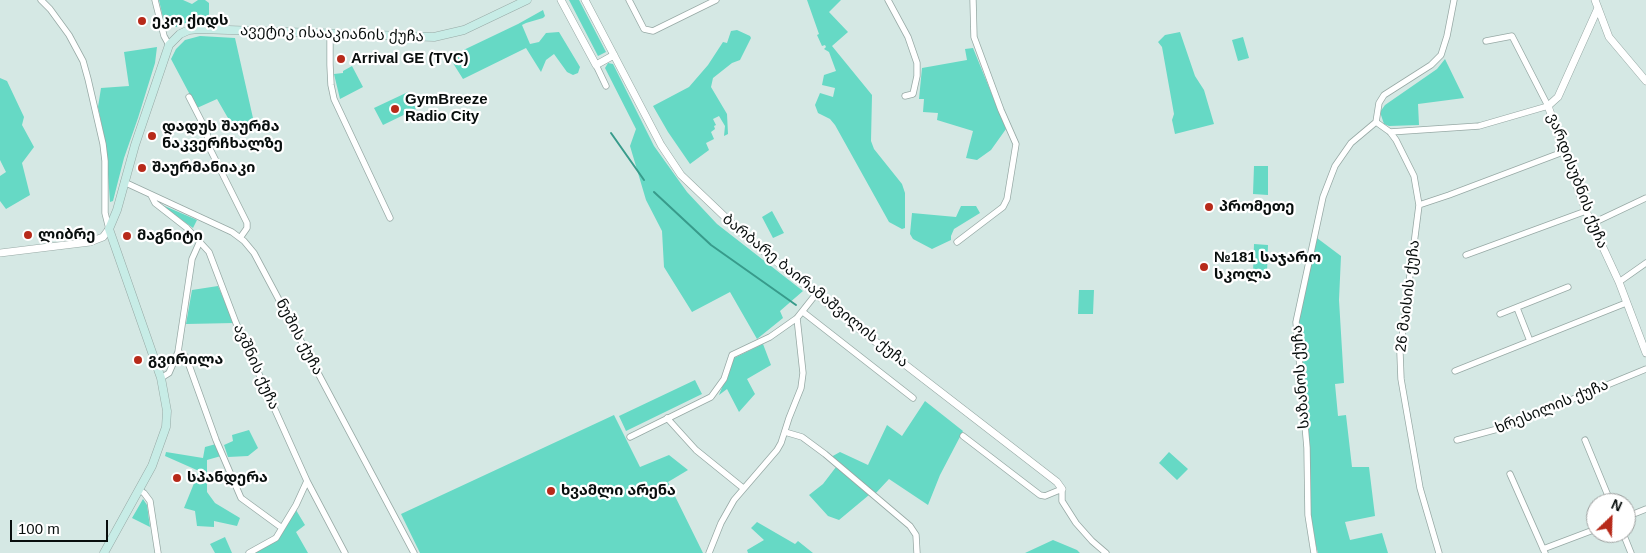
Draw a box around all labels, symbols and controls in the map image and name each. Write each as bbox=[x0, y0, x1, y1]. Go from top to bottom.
place label: ეკო ქიდს bbox=[152, 12, 229, 30]
marker: ეკო ქიდს bbox=[136, 15, 148, 27]
street label: ავეტიკ ისააკიანის ქუჩა bbox=[240, 22, 424, 46]
place label: Arrival GE (TVC) bbox=[351, 50, 469, 68]
marker: Arrival GE (TVC) bbox=[335, 53, 347, 65]
place label: GymBreeze Radio City bbox=[405, 91, 488, 126]
marker: GymBreeze Radio City bbox=[389, 103, 401, 115]
street label: ვარდისუბნის ქუჩა bbox=[1543, 111, 1611, 251]
place label: დადუს შაურმა ნაკვერჩხალზე bbox=[162, 118, 283, 153]
marker: დადუს შაურმა ნაკვერჩხალზე bbox=[146, 130, 158, 142]
place label: შაურმანიაკი bbox=[152, 159, 255, 177]
marker: შაურმანიაკი bbox=[136, 162, 148, 174]
place label: პრომეთე bbox=[1219, 198, 1294, 216]
marker: პრომეთე bbox=[1203, 201, 1215, 213]
street label: ბარბარე ბაირამაშვილის ქუჩა bbox=[718, 210, 912, 372]
place label: ლიბრე bbox=[38, 226, 95, 244]
place label: მაგნიტი bbox=[137, 227, 203, 245]
marker: ლიბრე bbox=[22, 229, 34, 241]
marker: მაგნიტი bbox=[121, 230, 133, 242]
street label: 26 მაისის ქუჩა bbox=[1392, 239, 1424, 353]
place label: №181 საჯარო სკოლა bbox=[1214, 249, 1321, 284]
marker: №181 საჯარო სკოლა bbox=[1198, 261, 1210, 273]
street label: ნუშის ქუჩა bbox=[271, 296, 327, 378]
street label: ავშნის ქუჩა bbox=[229, 322, 283, 412]
street label: საზანოს ქუჩა bbox=[1288, 325, 1314, 429]
place label: გვირილა bbox=[148, 351, 223, 369]
marker: გვირილა bbox=[132, 354, 144, 366]
street label: ხრესილის ქუჩა bbox=[1493, 376, 1611, 438]
place label: სპანდერა bbox=[187, 469, 268, 487]
marker: სპანდერა bbox=[171, 472, 183, 484]
place label: ხვამლი არენა bbox=[561, 482, 676, 500]
marker: ხვამლი არენა bbox=[545, 485, 557, 497]
north arrow bbox=[1586, 493, 1636, 543]
text: N bbox=[1609, 496, 1625, 515]
scale bar bbox=[12, 510, 110, 542]
text: 100 m bbox=[18, 520, 60, 537]

